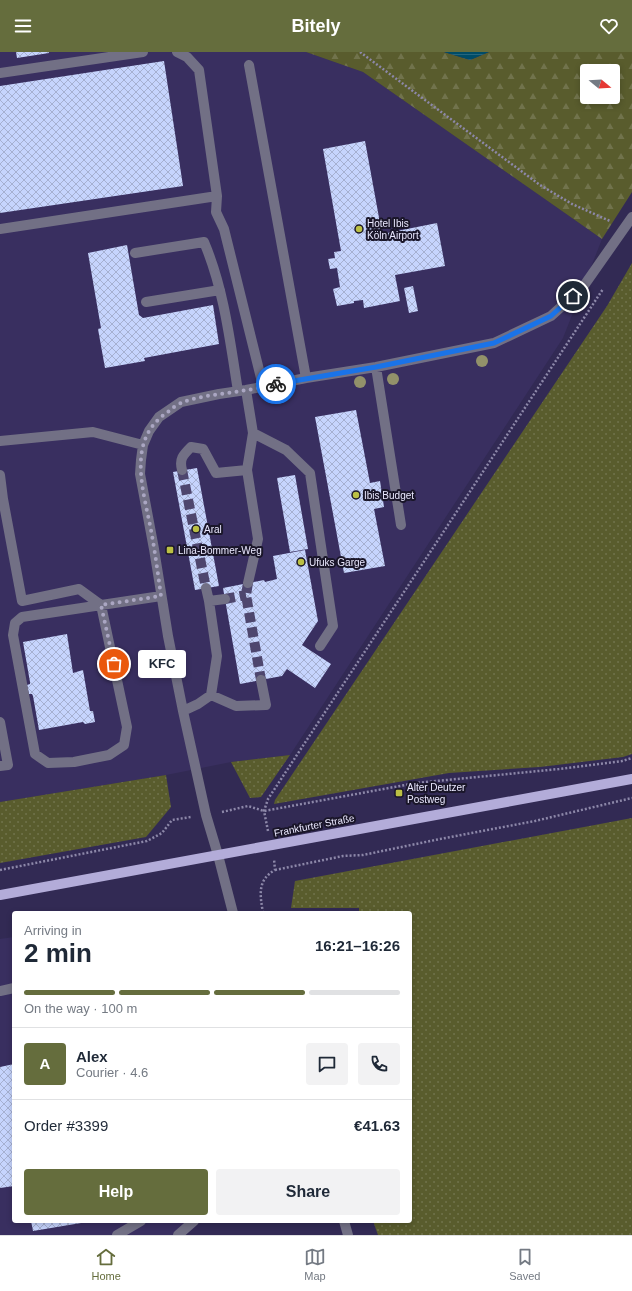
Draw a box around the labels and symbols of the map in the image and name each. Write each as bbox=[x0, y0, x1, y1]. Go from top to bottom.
north arrow bbox=[580, 64, 620, 104]
place label: Hotel Ibis Köln Airport bbox=[367, 218, 419, 241]
marker: Hotel Ibis Köln Airport bbox=[354, 224, 364, 234]
pin bbox=[556, 279, 590, 313]
courier bbox=[256, 364, 296, 404]
marker: Ibis Budget bbox=[351, 490, 361, 500]
place label: Ibis Budget bbox=[364, 490, 414, 501]
marker: Aral bbox=[191, 524, 201, 534]
place label: Aral bbox=[204, 524, 222, 535]
marker: Lina-Bommer-Weg bbox=[165, 545, 175, 555]
place label: Lina-Bommer-Weg bbox=[178, 545, 262, 556]
marker: Ufuks Garge bbox=[296, 557, 306, 567]
place label: Ufuks Garge bbox=[309, 557, 366, 568]
pin bbox=[97, 647, 131, 681]
callout: KFC bbox=[138, 650, 186, 678]
place label: Alter Deutzer Postweg bbox=[407, 782, 466, 805]
marker: Alter Deutzer Postweg bbox=[394, 788, 404, 798]
street label: Frankfurter Straße bbox=[273, 812, 356, 839]

